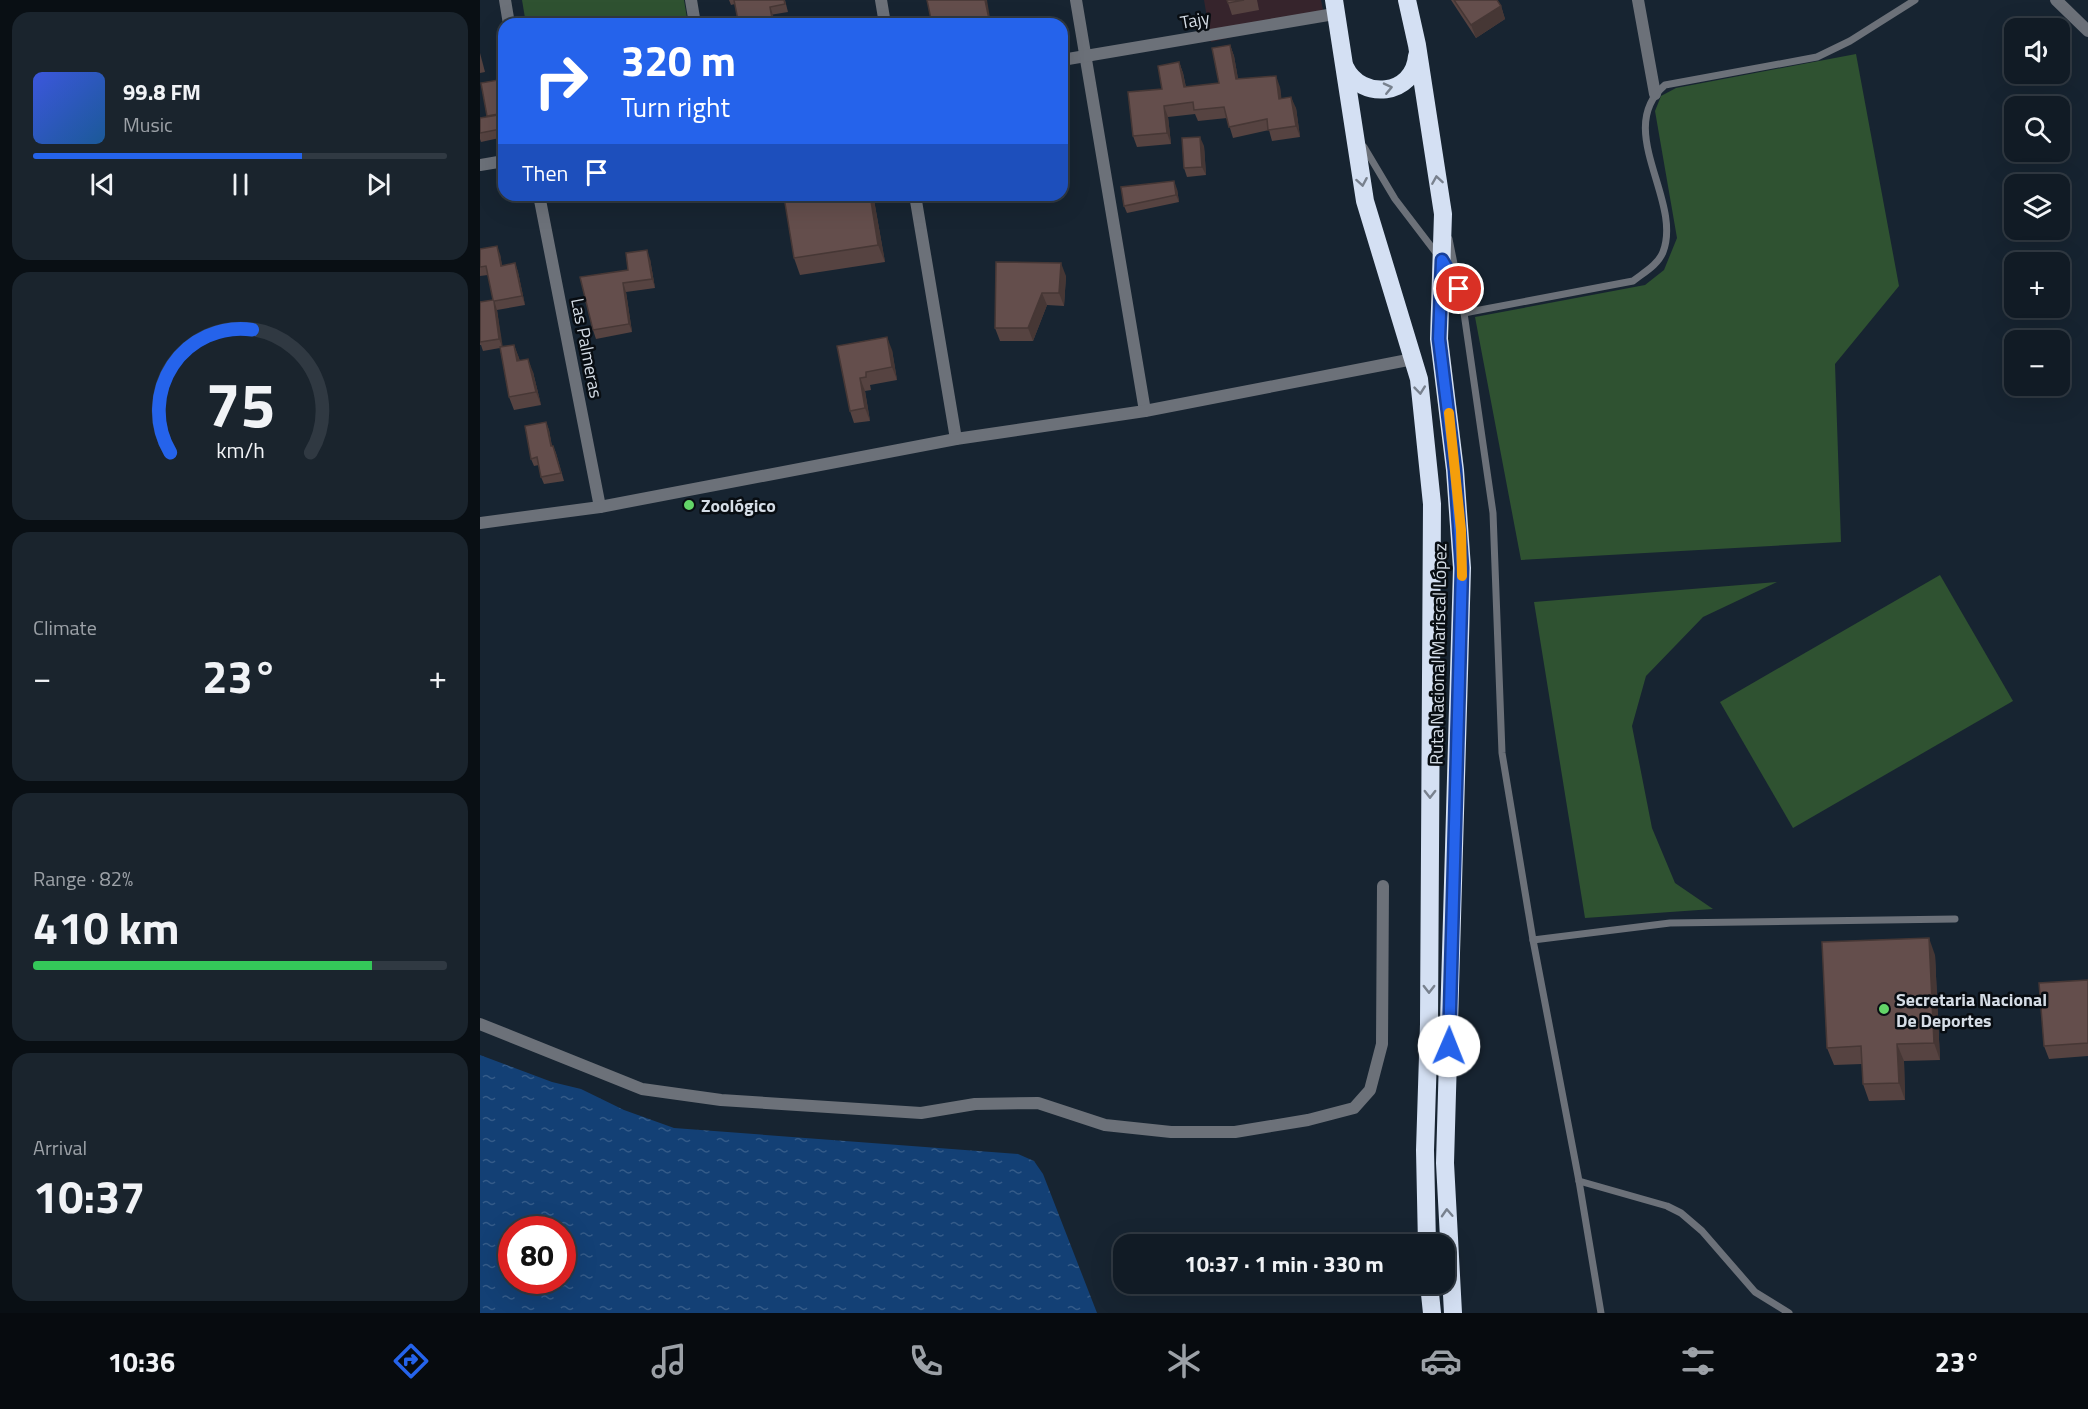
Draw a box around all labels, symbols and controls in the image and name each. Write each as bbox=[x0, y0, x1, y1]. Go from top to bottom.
street label: Tajy bbox=[1178, 4, 1212, 36]
map controls bbox=[2004, 18, 2070, 396]
button: sound bbox=[2004, 18, 2070, 84]
text: 320 m bbox=[621, 28, 736, 92]
icon: right bbox=[522, 42, 600, 120]
text: 99.8 FM bbox=[123, 75, 201, 109]
one-way arrow bbox=[1383, 83, 1393, 96]
text: Turn right bbox=[621, 86, 730, 127]
button: search bbox=[2004, 96, 2070, 162]
text: Music bbox=[123, 109, 173, 140]
text: Then bbox=[522, 156, 568, 190]
icon: arrive bbox=[580, 156, 613, 189]
icon: previous bbox=[86, 168, 119, 201]
icon: pause bbox=[224, 168, 257, 201]
icon: next bbox=[362, 168, 395, 201]
button: layers bbox=[2004, 174, 2070, 240]
one-way arrow bbox=[1432, 175, 1444, 184]
one-way arrow bbox=[1355, 177, 1368, 187]
button: + bbox=[2004, 252, 2070, 318]
pin bbox=[1433, 263, 1484, 314]
icon: arrive bbox=[1442, 272, 1475, 305]
street label: Las Palmeras bbox=[564, 296, 610, 400]
button: − bbox=[2004, 330, 2070, 396]
text: 75 bbox=[205, 356, 275, 451]
one-way arrow bbox=[1413, 385, 1426, 395]
text: km/h bbox=[216, 435, 264, 467]
place label: Zoológico bbox=[701, 492, 776, 519]
marker: Zoológico bbox=[682, 498, 696, 512]
street label: Ruta Nacional Mariscal López bbox=[1423, 543, 1453, 765]
text: Climate bbox=[33, 612, 97, 643]
text: 23° bbox=[202, 642, 278, 710]
text: − bbox=[33, 652, 51, 702]
text: + bbox=[429, 652, 447, 702]
one-way arrow bbox=[1424, 790, 1436, 799]
text: Range · 82% bbox=[33, 863, 133, 894]
text: 410 km bbox=[33, 893, 179, 961]
one-way arrow bbox=[1423, 985, 1435, 994]
place label: Secretaria Nacional De Deportes bbox=[1896, 986, 2047, 1034]
marker: Secretaria Nacional De Deportes bbox=[1877, 1002, 1891, 1016]
position arrow bbox=[1417, 1014, 1481, 1078]
text: Arrival bbox=[33, 1132, 87, 1163]
text: 10:37 bbox=[33, 1162, 145, 1230]
one-way arrow bbox=[1441, 1208, 1454, 1217]
speed limit sign: 80 bbox=[498, 1216, 576, 1294]
text: 10:37 · 1 min · 330 m bbox=[1184, 1247, 1384, 1281]
icon: directions bbox=[390, 1340, 432, 1382]
icon: music bbox=[648, 1340, 690, 1382]
icon: phone bbox=[905, 1340, 947, 1382]
icon: climate bbox=[1163, 1340, 1205, 1382]
icon: car bbox=[1420, 1340, 1462, 1382]
icon: filters bbox=[1677, 1340, 1719, 1382]
text: 10:36 bbox=[108, 1341, 175, 1382]
text: 23° bbox=[1935, 1341, 1980, 1382]

